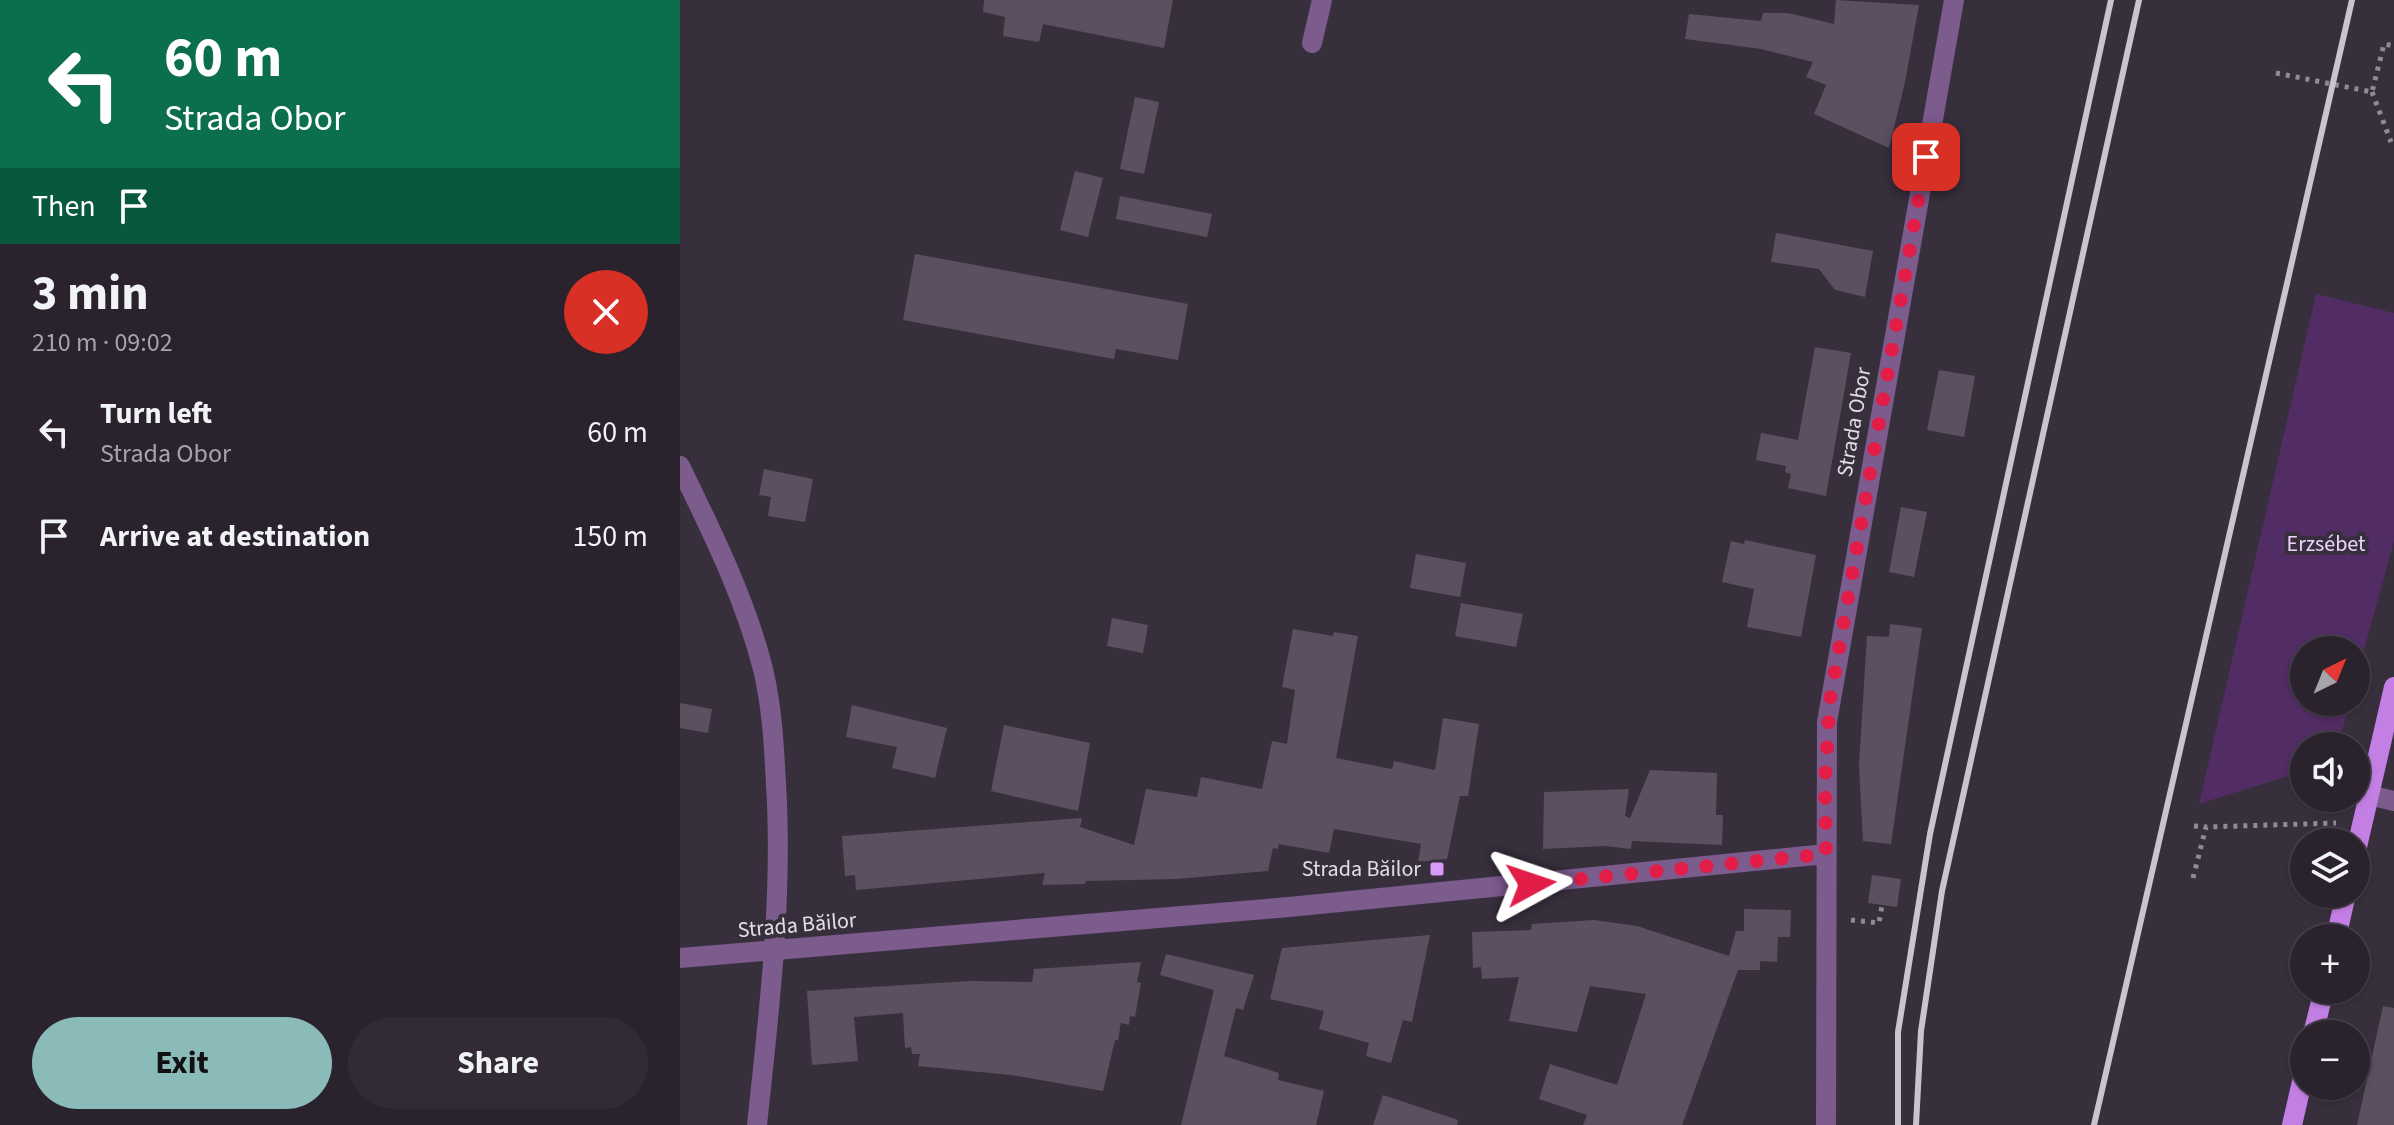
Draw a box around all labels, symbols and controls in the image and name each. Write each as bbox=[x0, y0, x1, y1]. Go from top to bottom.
text: 60 m bbox=[164, 19, 282, 98]
icon: left bbox=[32, 32, 136, 136]
text: Strada Obor bbox=[164, 93, 345, 144]
pin bbox=[1892, 123, 1960, 191]
icon: arrive bbox=[1904, 135, 1948, 179]
icon: arrive bbox=[112, 184, 156, 228]
text: Then bbox=[32, 185, 96, 228]
text: 3 min bbox=[32, 260, 149, 328]
button: close bbox=[564, 270, 648, 354]
text: 210 m · 09:02 bbox=[32, 324, 173, 361]
street label: Strada Obor bbox=[1829, 364, 1879, 479]
text: Turn left bbox=[100, 392, 212, 435]
icon: left bbox=[32, 410, 76, 454]
text: 60 m bbox=[587, 411, 648, 454]
text: Strada Obor bbox=[100, 435, 231, 472]
icon: arrive bbox=[32, 514, 76, 558]
text: Arrive at destination bbox=[100, 515, 370, 558]
text: 150 m bbox=[572, 515, 648, 558]
park label: Erzsébet bbox=[2287, 528, 2366, 560]
north arrow bbox=[2290, 636, 2370, 716]
map controls bbox=[2290, 636, 2370, 1100]
button: sound bbox=[2290, 732, 2370, 812]
button: layers bbox=[2290, 828, 2370, 908]
position arrow bbox=[1489, 842, 1573, 926]
place label: Strada Băilor bbox=[1302, 853, 1421, 885]
marker: Strada Băilor bbox=[1428, 860, 1446, 878]
street label: Strada Băilor bbox=[736, 904, 858, 946]
button: + bbox=[2290, 924, 2370, 1004]
button: Exit bbox=[32, 1017, 332, 1109]
button: Share bbox=[348, 1017, 648, 1109]
button: − bbox=[2290, 1020, 2370, 1100]

